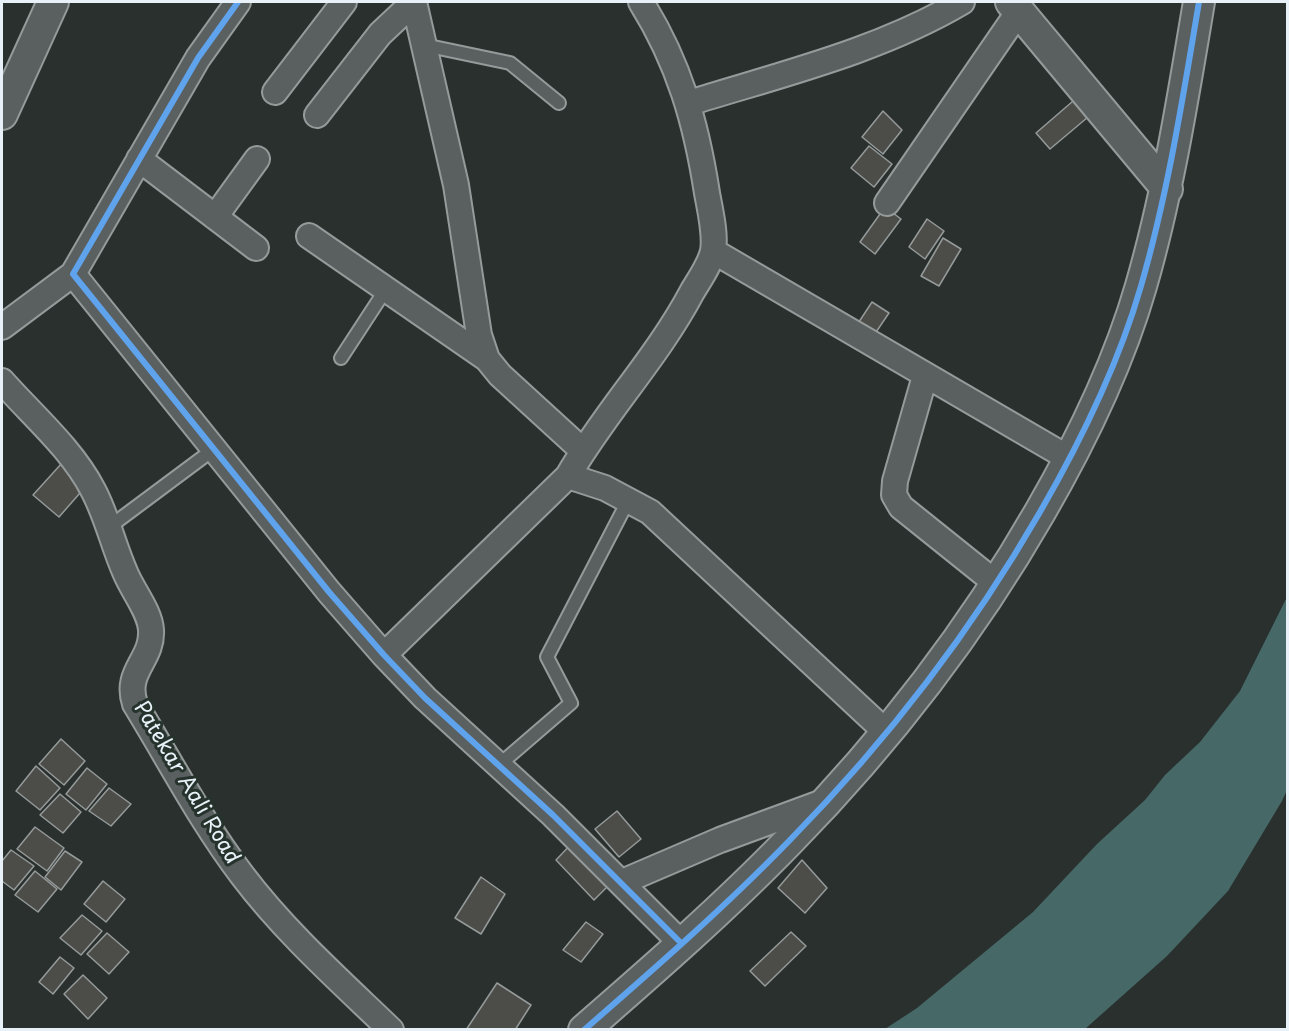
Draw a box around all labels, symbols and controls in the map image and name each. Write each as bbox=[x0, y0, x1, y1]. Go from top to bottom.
street label: Patekar Aali Road bbox=[127, 697, 245, 869]

